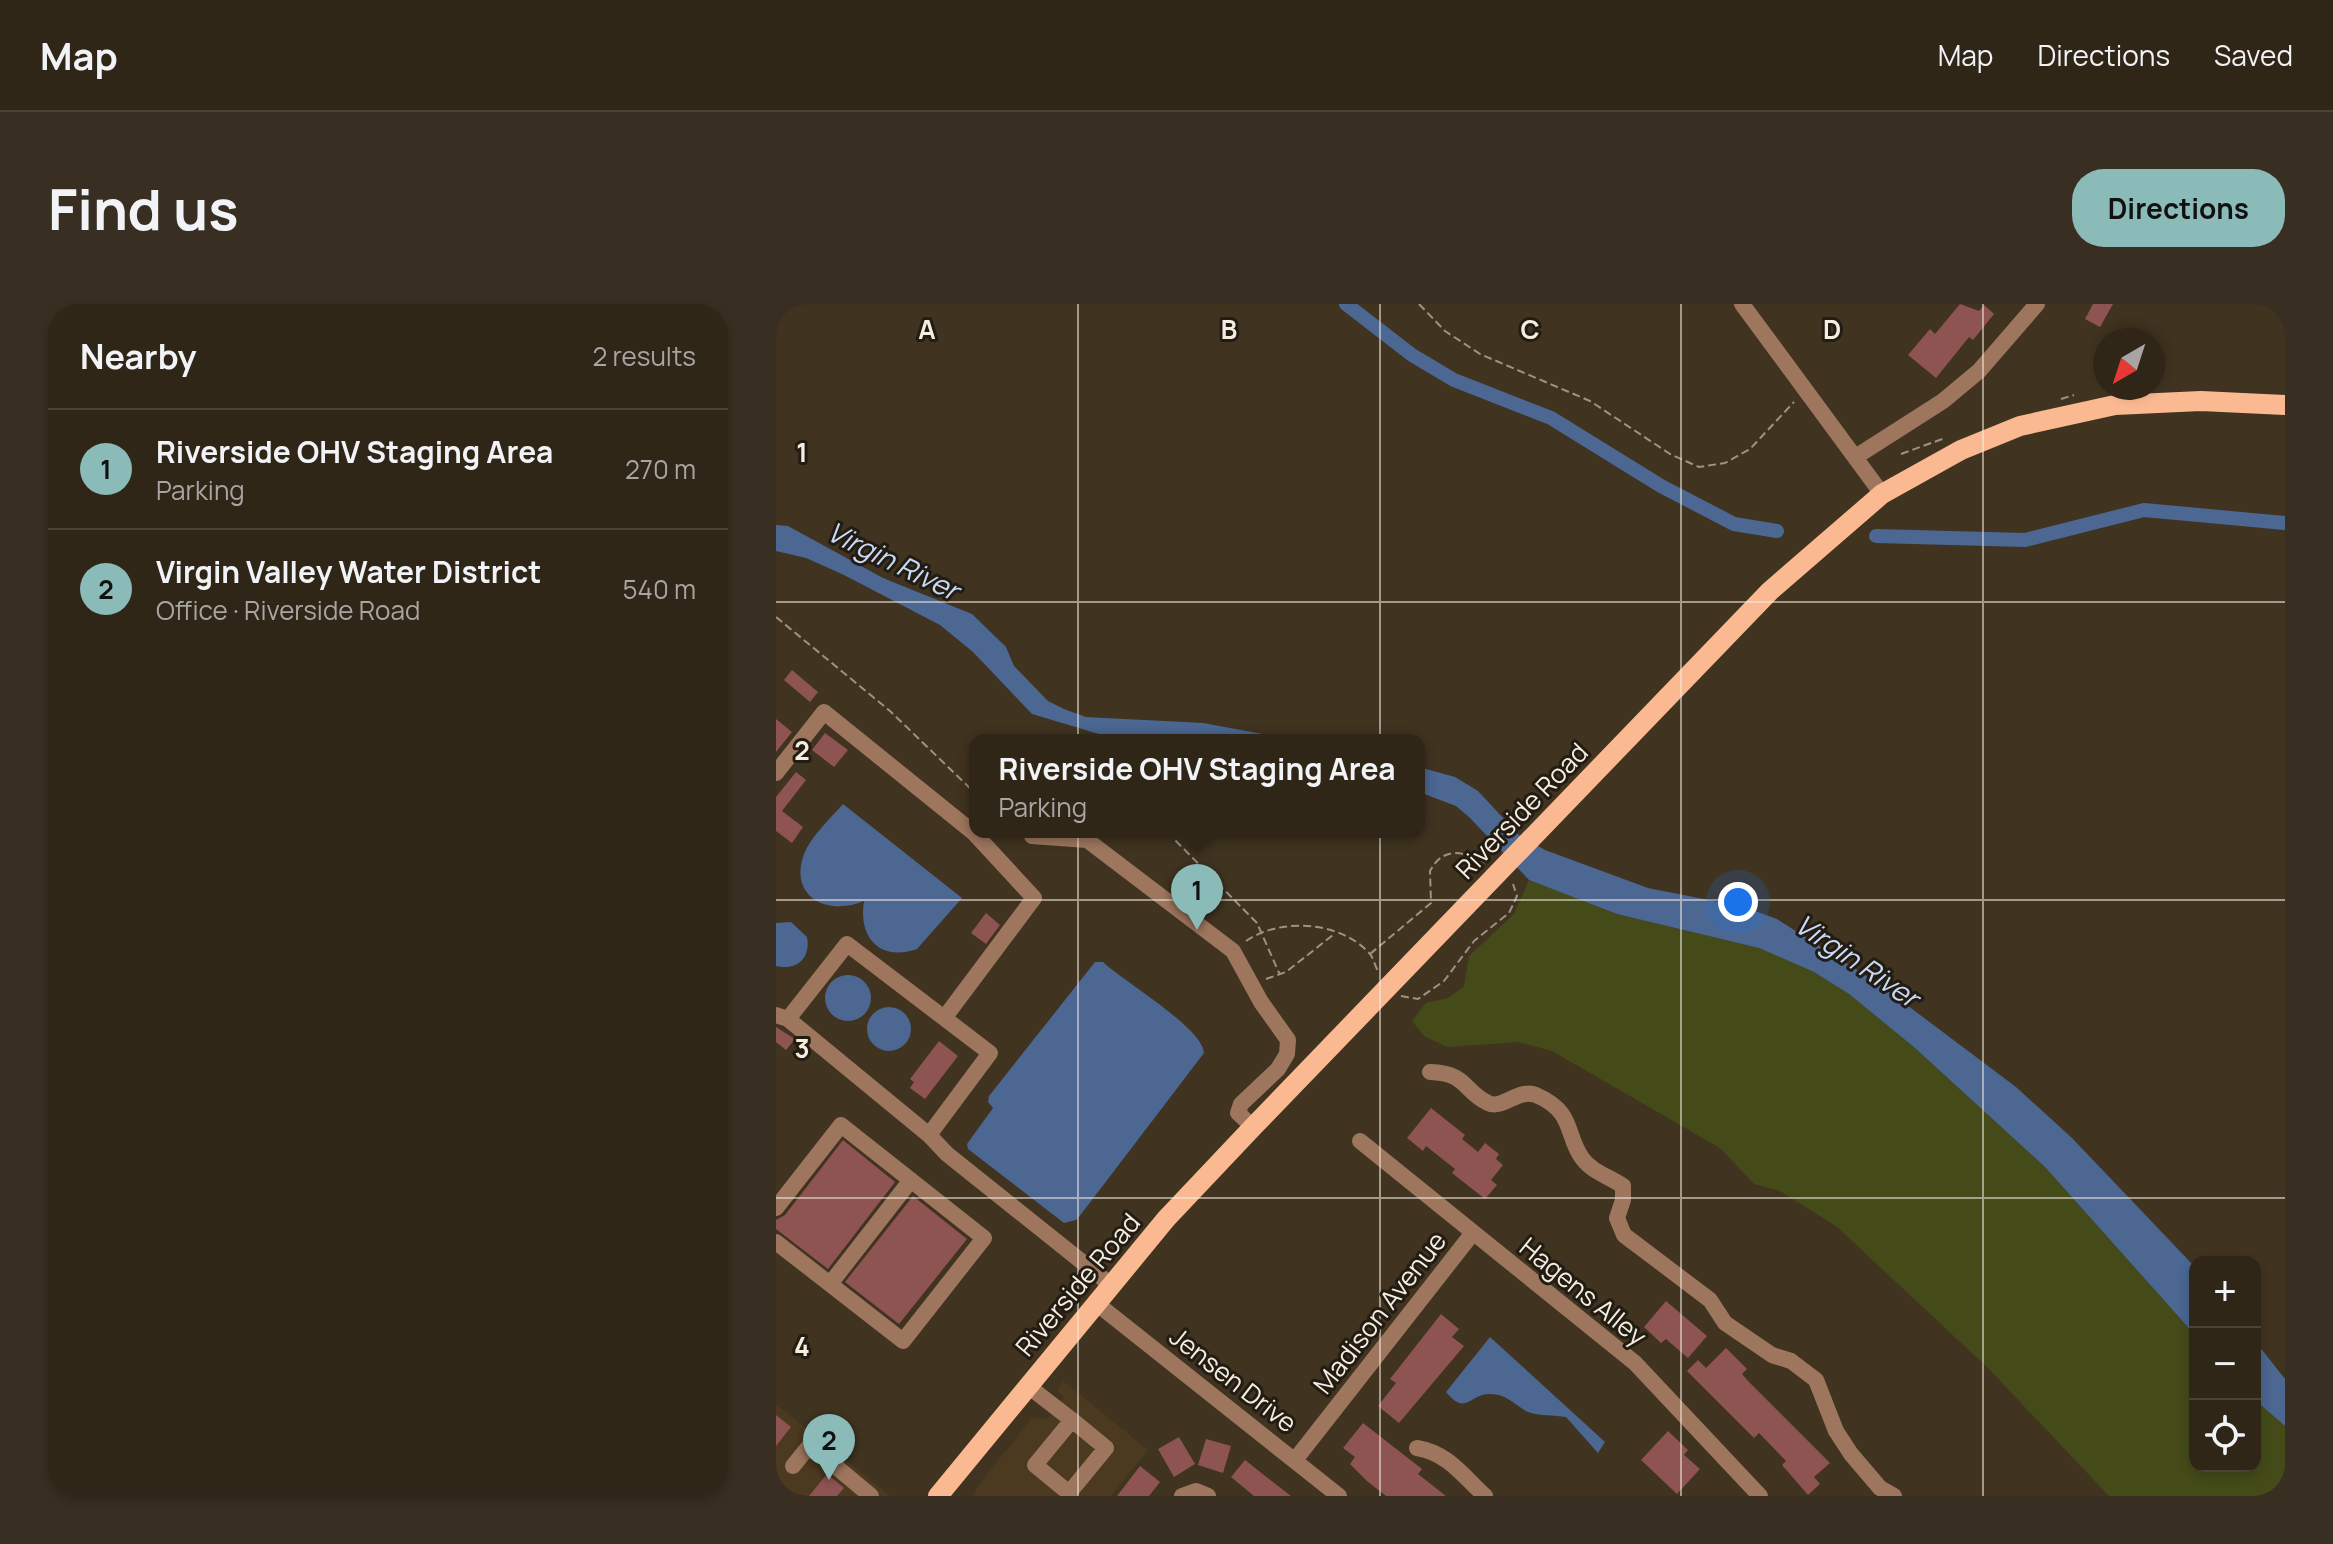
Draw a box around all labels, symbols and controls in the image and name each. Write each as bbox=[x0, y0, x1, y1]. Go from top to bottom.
text: Map bbox=[40, 29, 118, 81]
text: Map bbox=[1938, 36, 1993, 74]
text: Directions bbox=[2037, 36, 2170, 74]
text: Saved bbox=[2214, 36, 2293, 74]
button: Directions bbox=[2072, 169, 2285, 247]
text: Find us bbox=[48, 170, 239, 247]
text: A bbox=[918, 311, 936, 347]
text: B bbox=[1221, 311, 1237, 347]
text: C bbox=[1520, 311, 1540, 347]
text: D bbox=[1823, 311, 1841, 347]
north arrow bbox=[2093, 328, 2165, 400]
text: Nearby bbox=[80, 333, 196, 379]
text: 2 results bbox=[592, 338, 696, 374]
text: Riverside OHV Staging Area bbox=[156, 431, 553, 472]
text: 1 bbox=[796, 434, 808, 470]
text: 1 bbox=[100, 451, 112, 487]
text: 270 m bbox=[625, 451, 696, 487]
text: Parking bbox=[156, 472, 245, 508]
water label: Virgin River bbox=[821, 512, 969, 610]
text: Virgin Valley Water District bbox=[156, 551, 541, 592]
text: 2 bbox=[98, 571, 114, 607]
text: 540 m bbox=[623, 571, 696, 607]
text: Office · Riverside Road bbox=[156, 592, 420, 628]
text: 2 bbox=[794, 732, 810, 768]
popup bbox=[969, 734, 1425, 838]
street label: Riverside Road bbox=[1447, 734, 1595, 886]
text: Riverside OHV Staging Area bbox=[998, 748, 1396, 789]
text: Parking bbox=[998, 789, 1087, 825]
pin: 1 bbox=[1171, 864, 1223, 930]
your location bbox=[1718, 882, 1758, 922]
water label: Virgin River bbox=[1788, 905, 1930, 1018]
text: 3 bbox=[794, 1030, 810, 1066]
street label: Riverside Road bbox=[1007, 1205, 1148, 1363]
street label: Madison Avenue bbox=[1305, 1224, 1454, 1401]
street label: Hagens Alley bbox=[1512, 1229, 1655, 1354]
map controls bbox=[2189, 1256, 2261, 1472]
button: + bbox=[2189, 1256, 2261, 1328]
street label: Jensen Drive bbox=[1163, 1318, 1305, 1440]
text: 4 bbox=[794, 1328, 810, 1364]
button: − bbox=[2189, 1328, 2261, 1400]
button: locate bbox=[2189, 1400, 2261, 1472]
pin: 2 bbox=[803, 1414, 855, 1480]

